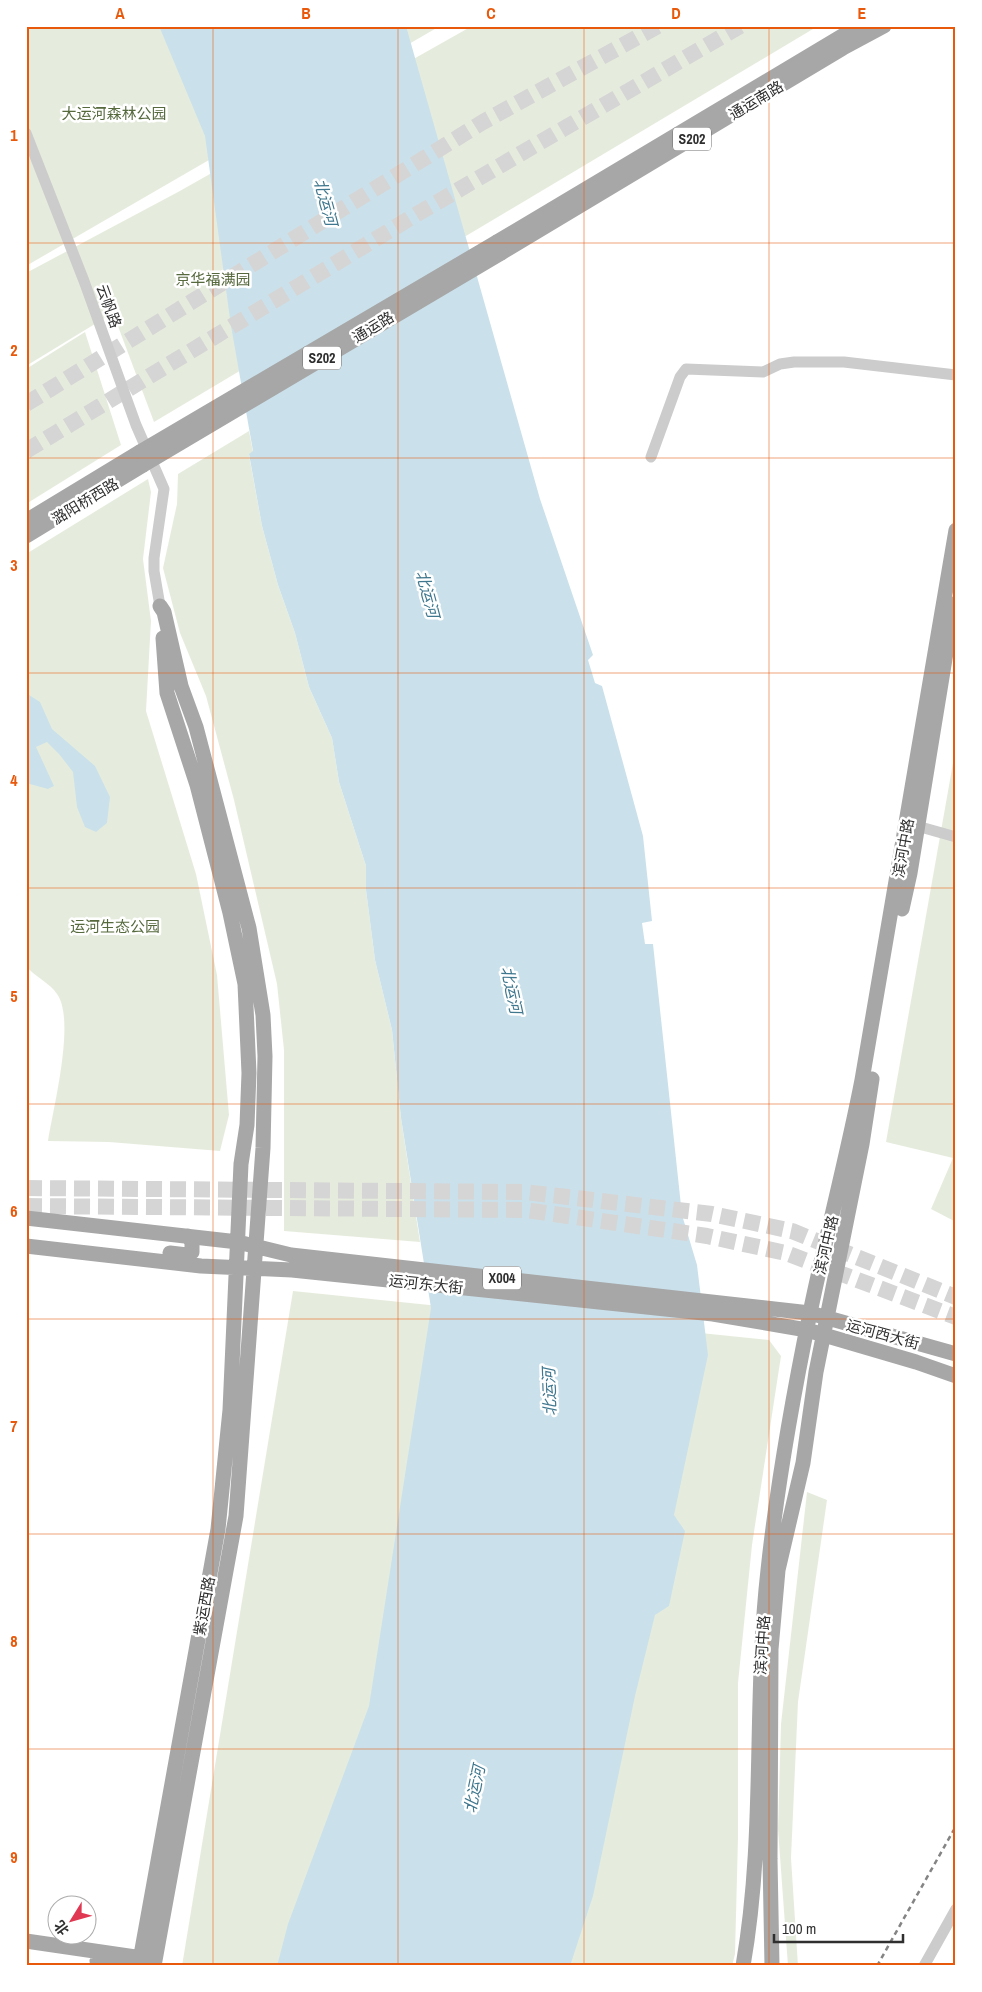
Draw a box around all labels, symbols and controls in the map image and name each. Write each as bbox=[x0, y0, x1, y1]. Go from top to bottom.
text: A bbox=[115, 2, 125, 24]
text: B bbox=[301, 2, 311, 24]
text: C bbox=[486, 2, 496, 24]
text: D bbox=[671, 2, 681, 24]
text: E bbox=[858, 2, 867, 24]
street label: 通运南路 bbox=[725, 76, 787, 124]
park label: 大运河森林公园 bbox=[61, 103, 167, 124]
text: 1 bbox=[10, 124, 18, 146]
road number: S202 bbox=[673, 128, 711, 150]
water label: 北运河 bbox=[309, 176, 344, 231]
park label: 京华福满园 bbox=[175, 269, 251, 290]
street label: 云帆路 bbox=[91, 281, 127, 331]
street label: 通运路 bbox=[348, 306, 398, 348]
text: 2 bbox=[10, 339, 18, 361]
road number: S202 bbox=[303, 346, 341, 369]
street label: 潞阳桥西路 bbox=[47, 473, 123, 529]
text: 3 bbox=[10, 554, 18, 576]
water label: 北运河 bbox=[411, 568, 446, 623]
text: 4 bbox=[10, 769, 18, 791]
street label: 滨河中路 bbox=[887, 817, 919, 879]
park label: 运河生态公园 bbox=[70, 916, 160, 937]
water label: 北运河 bbox=[496, 964, 528, 1019]
text: 5 bbox=[10, 985, 18, 1007]
text: 6 bbox=[10, 1200, 18, 1222]
street label: 滨河中路 bbox=[809, 1213, 843, 1277]
road number: X004 bbox=[483, 1266, 521, 1290]
street label: 运河东大街 bbox=[388, 1270, 464, 1298]
street label: 运河西大街 bbox=[844, 1314, 922, 1354]
water label: 北运河 bbox=[537, 1365, 561, 1416]
text: 7 bbox=[10, 1415, 18, 1437]
street label: 紫运西路 bbox=[188, 1575, 220, 1637]
street label: 滨河中路 bbox=[749, 1614, 775, 1676]
text: 8 bbox=[10, 1630, 18, 1652]
water label: 北运河 bbox=[458, 1760, 490, 1815]
text: 9 bbox=[10, 1846, 18, 1868]
north arrow bbox=[48, 1894, 98, 1944]
scale bar bbox=[774, 1912, 903, 1944]
text: 北 bbox=[50, 1917, 73, 1939]
text: 100 m bbox=[782, 1918, 816, 1939]

